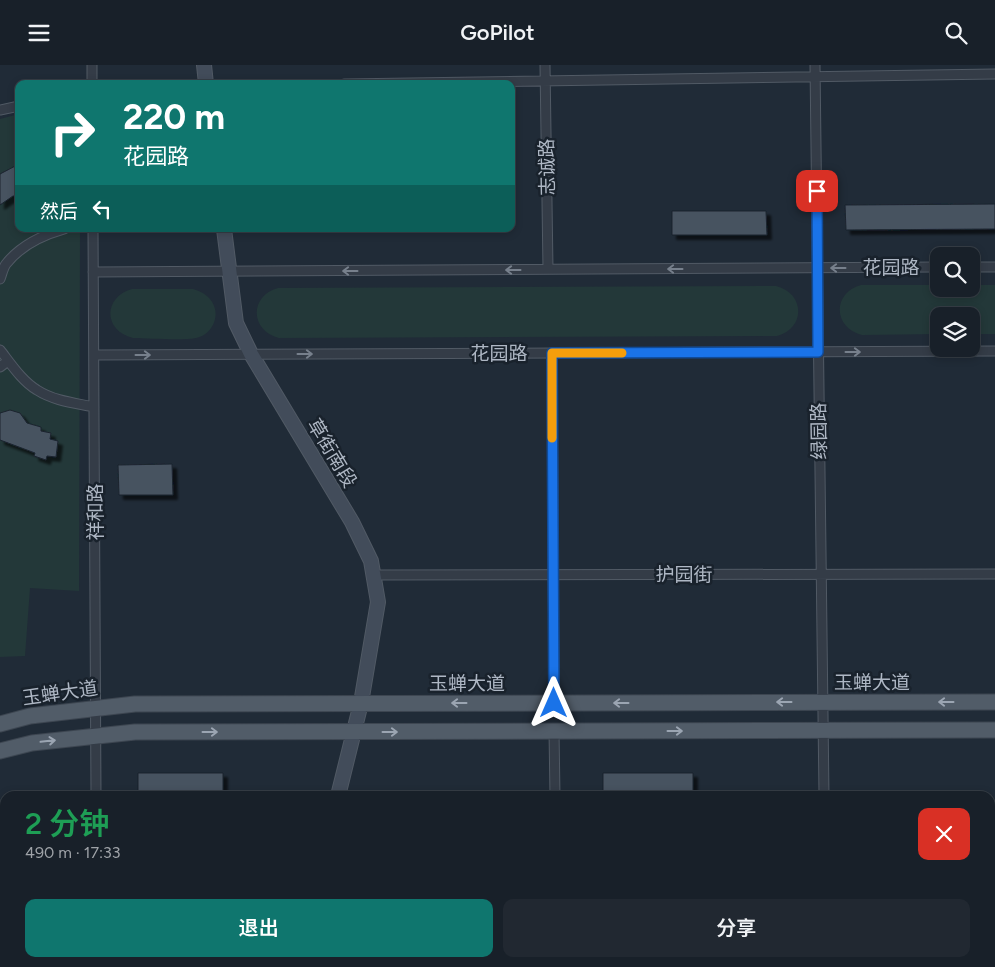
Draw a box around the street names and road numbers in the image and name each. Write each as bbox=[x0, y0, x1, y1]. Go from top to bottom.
street label: 志诚路 bbox=[535, 138, 559, 196]
street label: 花园路 bbox=[862, 256, 920, 279]
street label: 花园路 bbox=[470, 342, 528, 365]
street label: 绿园路 bbox=[807, 402, 831, 460]
street label: 草街南段 bbox=[303, 414, 361, 492]
street label: 祥和路 bbox=[84, 483, 107, 541]
street label: 护园街 bbox=[655, 563, 713, 586]
street label: 玉蝉大道 bbox=[834, 671, 910, 694]
street label: 玉蝉大道 bbox=[429, 672, 505, 695]
street label: 玉蝉大道 bbox=[21, 676, 99, 710]

